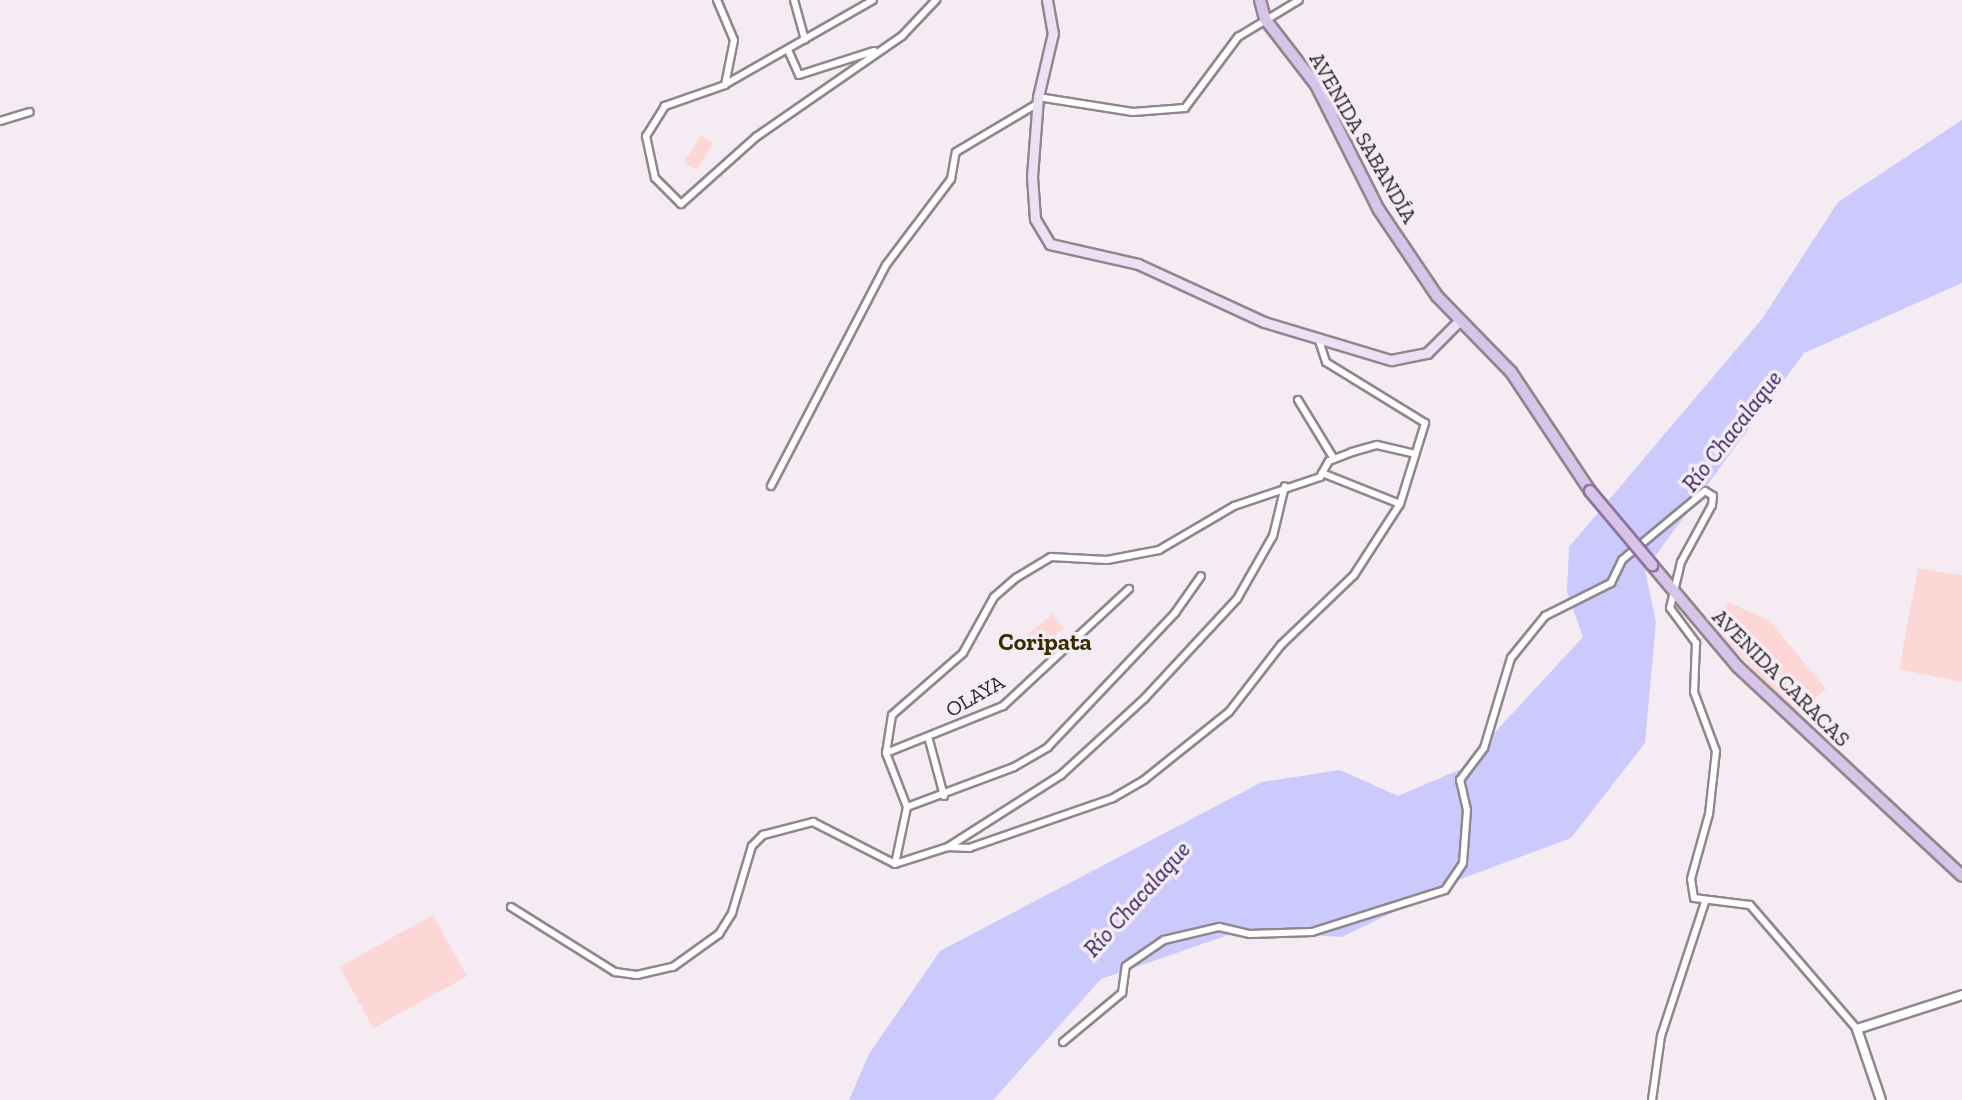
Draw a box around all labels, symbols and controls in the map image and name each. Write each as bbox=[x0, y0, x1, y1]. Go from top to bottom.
street label: AVENIDA SABANDÍA bbox=[1304, 48, 1422, 228]
water label: Río Chacalaque bbox=[1676, 365, 1788, 497]
street label: AVENIDA CARACAS bbox=[1707, 604, 1855, 752]
district label: Coripata bbox=[998, 628, 1092, 656]
street label: OLAYA bbox=[941, 669, 1009, 723]
water label: Río Chacalaque bbox=[1078, 836, 1196, 962]

